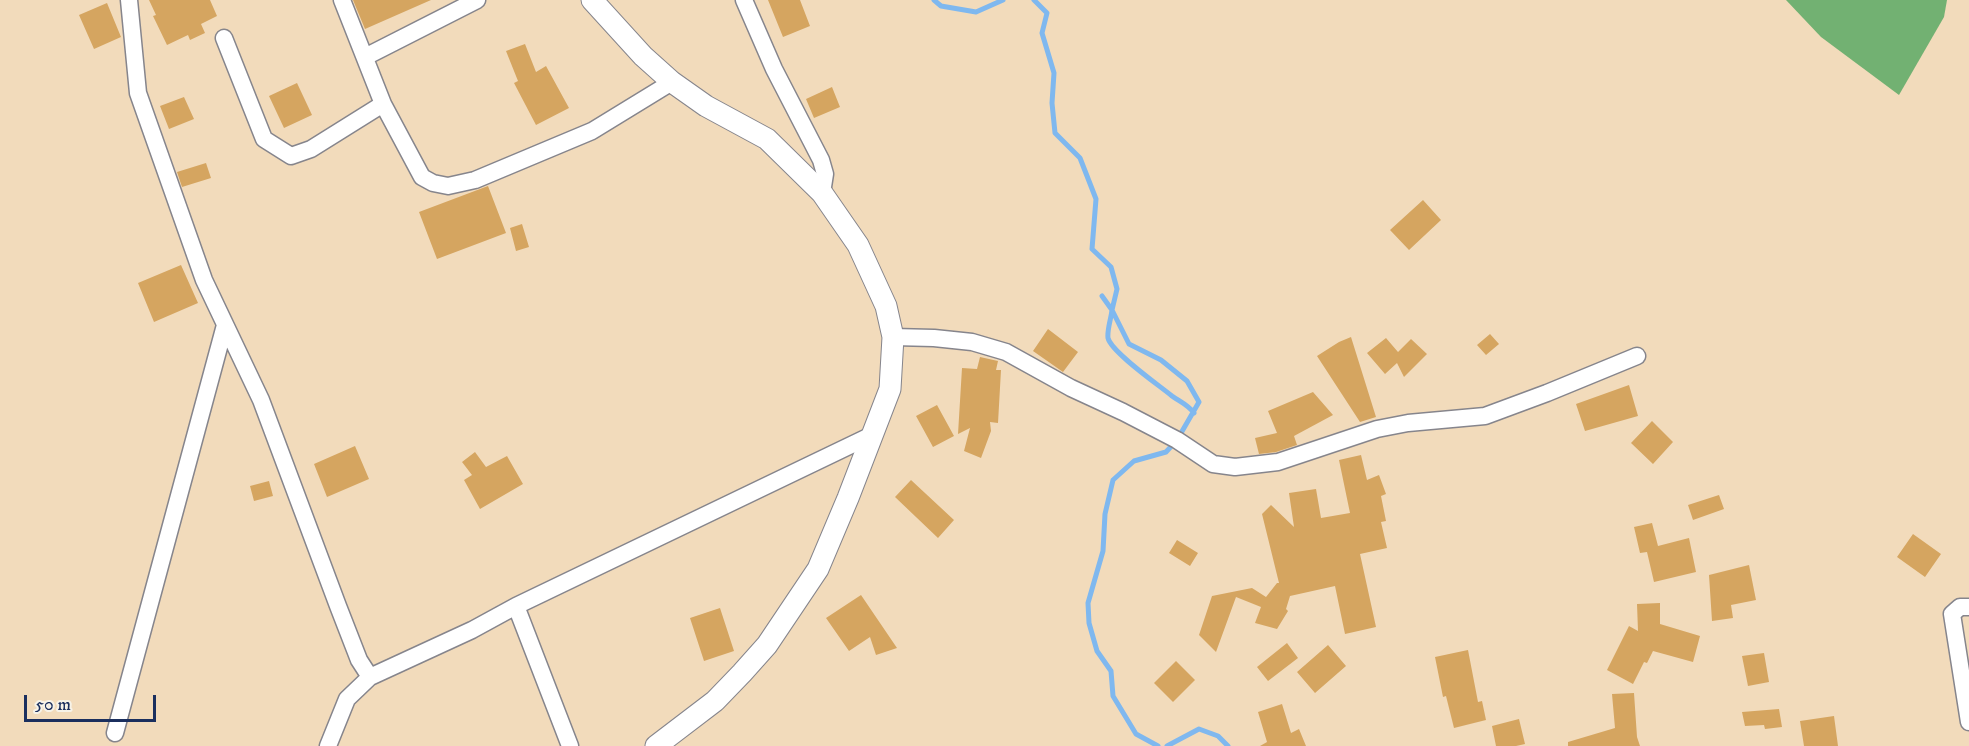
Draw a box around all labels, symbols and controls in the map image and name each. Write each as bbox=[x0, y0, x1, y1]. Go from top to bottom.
scale bar bbox=[27, 683, 159, 721]
text: 50 m bbox=[35, 694, 71, 716]

